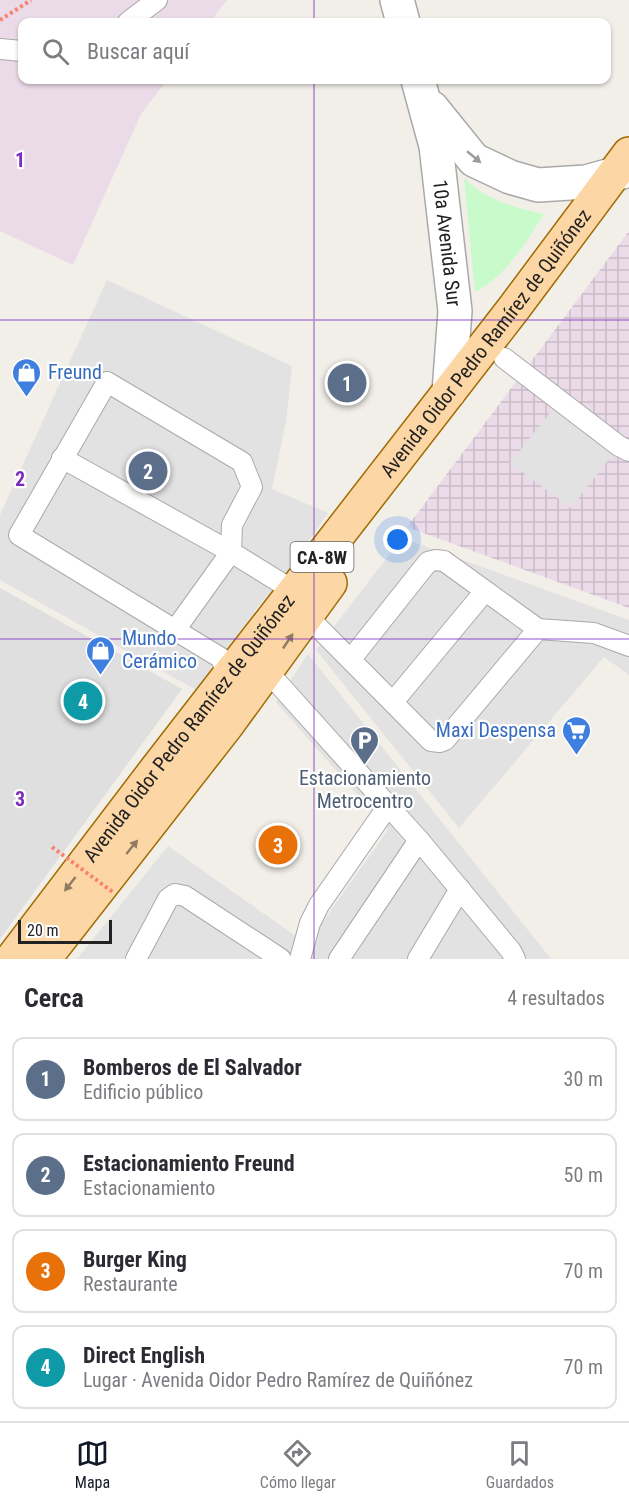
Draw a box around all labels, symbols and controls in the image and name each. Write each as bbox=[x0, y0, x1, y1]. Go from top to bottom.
search box bbox=[18, 18, 611, 84]
icon: search bbox=[39, 35, 72, 68]
text: Buscar aquí bbox=[87, 39, 190, 64]
text: 1 bbox=[15, 148, 25, 172]
one-way arrow bbox=[467, 151, 482, 164]
street label: 10a Avenida Sur bbox=[428, 178, 466, 308]
street label: Avenida Oidor Pedro Ramírez de Quiñónez bbox=[375, 204, 596, 482]
shop icon: Freund bbox=[11, 356, 43, 398]
place label: Freund bbox=[48, 360, 102, 384]
pin: 1 bbox=[328, 360, 366, 406]
pin: 2 bbox=[128, 448, 168, 494]
text: 2 bbox=[15, 467, 25, 491]
your location bbox=[383, 525, 412, 554]
road number: CA-8W bbox=[290, 542, 354, 572]
street label: Avenida Oidor Pedro Ramírez de Quiñónez bbox=[78, 589, 300, 867]
place label: Mundo Cerámico bbox=[122, 626, 197, 673]
shop icon: Mundo Cerámico bbox=[85, 634, 117, 676]
one-way arrow bbox=[282, 634, 294, 650]
pin: 4 bbox=[64, 678, 103, 724]
supermarket icon: Maxi Despensa bbox=[561, 714, 593, 756]
place label: Maxi Despensa bbox=[436, 718, 556, 742]
parking icon: Estacionamiento Metrocentro bbox=[349, 724, 381, 766]
place label: Estacionamiento Metrocentro bbox=[299, 766, 431, 813]
text: 3 bbox=[15, 787, 25, 811]
pin: 3 bbox=[258, 822, 298, 868]
one-way arrow bbox=[125, 839, 138, 855]
one-way arrow bbox=[64, 876, 77, 892]
scale bar bbox=[18, 917, 112, 944]
text: 20 m bbox=[27, 921, 59, 940]
text: Cerca bbox=[24, 983, 84, 1013]
text: 4 resultados bbox=[507, 986, 605, 1010]
text: Bomberos de El Salvador bbox=[83, 1055, 302, 1080]
text: 1 bbox=[40, 1067, 51, 1091]
text: 30 m bbox=[564, 1067, 603, 1091]
text: Edificio público bbox=[83, 1080, 203, 1104]
text: Estacionamiento Freund bbox=[83, 1151, 295, 1176]
text: 2 bbox=[40, 1163, 51, 1187]
text: 50 m bbox=[564, 1163, 603, 1187]
text: Estacionamiento bbox=[83, 1176, 215, 1200]
text: Burger King bbox=[83, 1247, 187, 1272]
text: 3 bbox=[40, 1259, 51, 1283]
text: 70 m bbox=[564, 1259, 603, 1283]
text: Restaurante bbox=[83, 1272, 178, 1296]
text: Direct English bbox=[83, 1343, 205, 1368]
text: 4 bbox=[40, 1355, 51, 1379]
text: 70 m bbox=[564, 1355, 603, 1379]
text: Lugar · Avenida Oidor Pedro Ramírez de Quiñónez bbox=[83, 1368, 473, 1392]
tab: Mapa bbox=[75, 1437, 110, 1492]
tab: Cómo llegar bbox=[260, 1437, 336, 1492]
tab: Guardados bbox=[486, 1437, 554, 1492]

